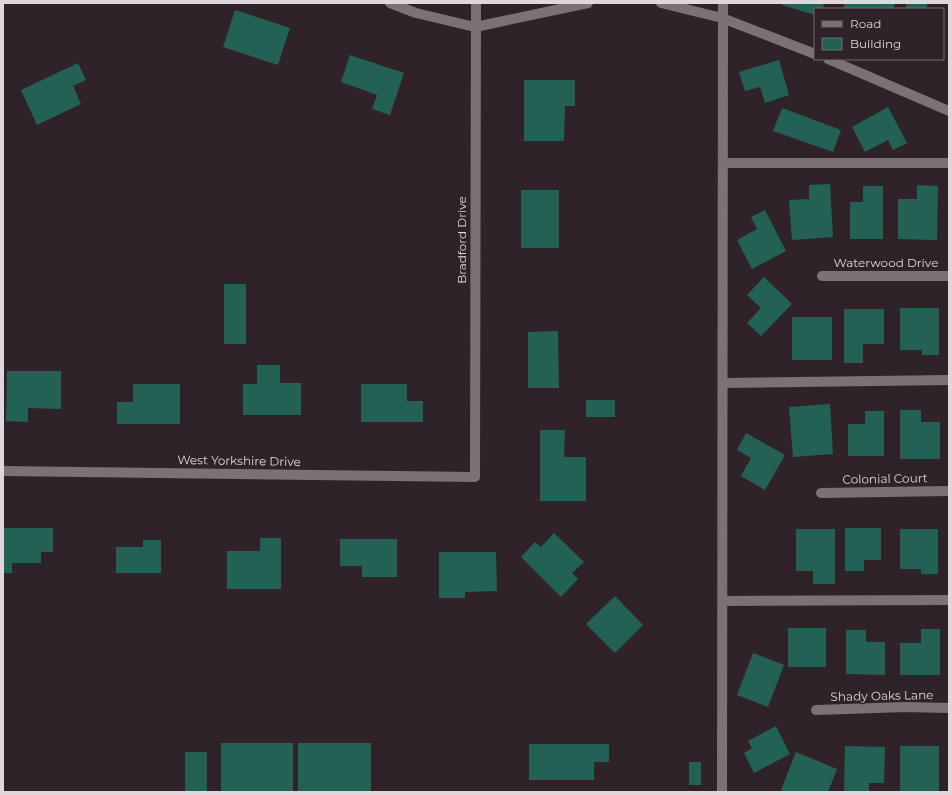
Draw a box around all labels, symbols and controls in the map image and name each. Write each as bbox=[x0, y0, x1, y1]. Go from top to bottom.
legend bbox=[814, 8, 944, 60]
text: Road bbox=[850, 16, 881, 31]
text: Building bbox=[850, 36, 901, 51]
street label: Bradford Drive bbox=[454, 196, 469, 284]
street label: Waterwood Drive bbox=[834, 255, 938, 270]
street label: West Yorkshire Drive bbox=[177, 452, 301, 469]
street label: Colonial Court bbox=[842, 470, 928, 487]
street label: Shady Oaks Lane bbox=[830, 687, 934, 704]

